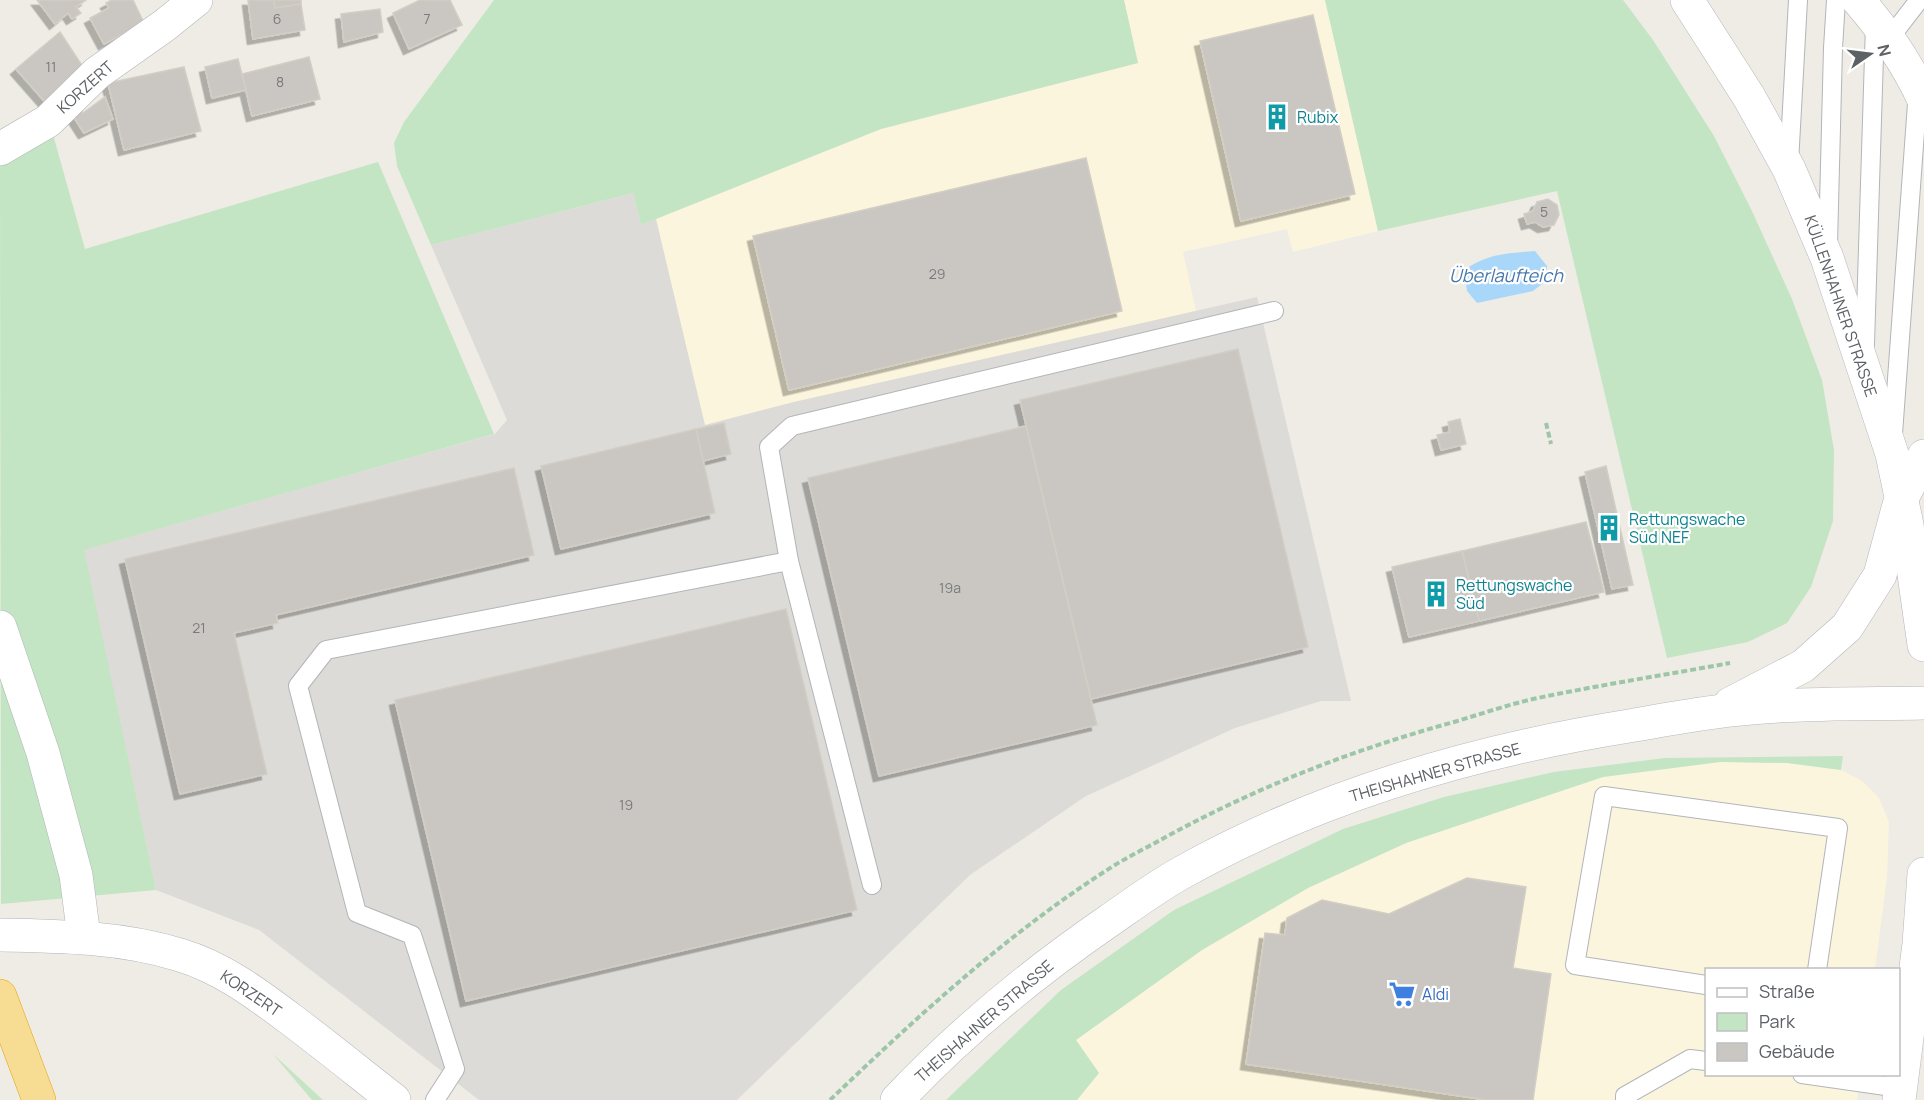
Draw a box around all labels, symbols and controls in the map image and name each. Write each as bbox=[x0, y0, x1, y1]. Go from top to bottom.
house number: 6 bbox=[273, 9, 281, 28]
house number: 7 bbox=[423, 9, 431, 28]
north arrow bbox=[1840, 24, 1900, 84]
text: N bbox=[1872, 42, 1897, 59]
street label: KORZERT bbox=[52, 55, 118, 118]
house number: 11 bbox=[46, 57, 56, 76]
house number: 8 bbox=[276, 72, 284, 91]
building icon: Rubix bbox=[1262, 102, 1292, 132]
place label: Rubix bbox=[1297, 106, 1339, 128]
house number: 5 bbox=[1540, 202, 1548, 221]
street label: KÜLLENHAHNER STRASSE bbox=[1800, 212, 1882, 400]
water label: Überlaufteich bbox=[1449, 263, 1564, 287]
house number: 29 bbox=[929, 264, 945, 283]
place label: Rettungswache Süd NEF bbox=[1629, 508, 1745, 548]
building icon: Rettungswache Süd NEF bbox=[1594, 513, 1624, 543]
place label: Rettungswache Süd bbox=[1456, 574, 1572, 614]
house number: 19a bbox=[939, 578, 961, 597]
building icon: Rettungswache Süd bbox=[1421, 579, 1451, 609]
house number: 21 bbox=[192, 618, 206, 637]
street label: THEISHAHNER STRASSE bbox=[1347, 737, 1523, 807]
house number: 19 bbox=[619, 795, 633, 814]
street label: THEISHAHNER STRASSE bbox=[910, 955, 1058, 1087]
street label: KORZERT bbox=[216, 965, 286, 1022]
legend bbox=[1705, 968, 1900, 1076]
supermarket icon: Aldi bbox=[1387, 979, 1417, 1009]
text: Straße bbox=[1759, 979, 1815, 1003]
place label: Aldi bbox=[1422, 983, 1449, 1005]
text: Park bbox=[1759, 1009, 1796, 1033]
text: Gebäude bbox=[1759, 1039, 1835, 1063]

